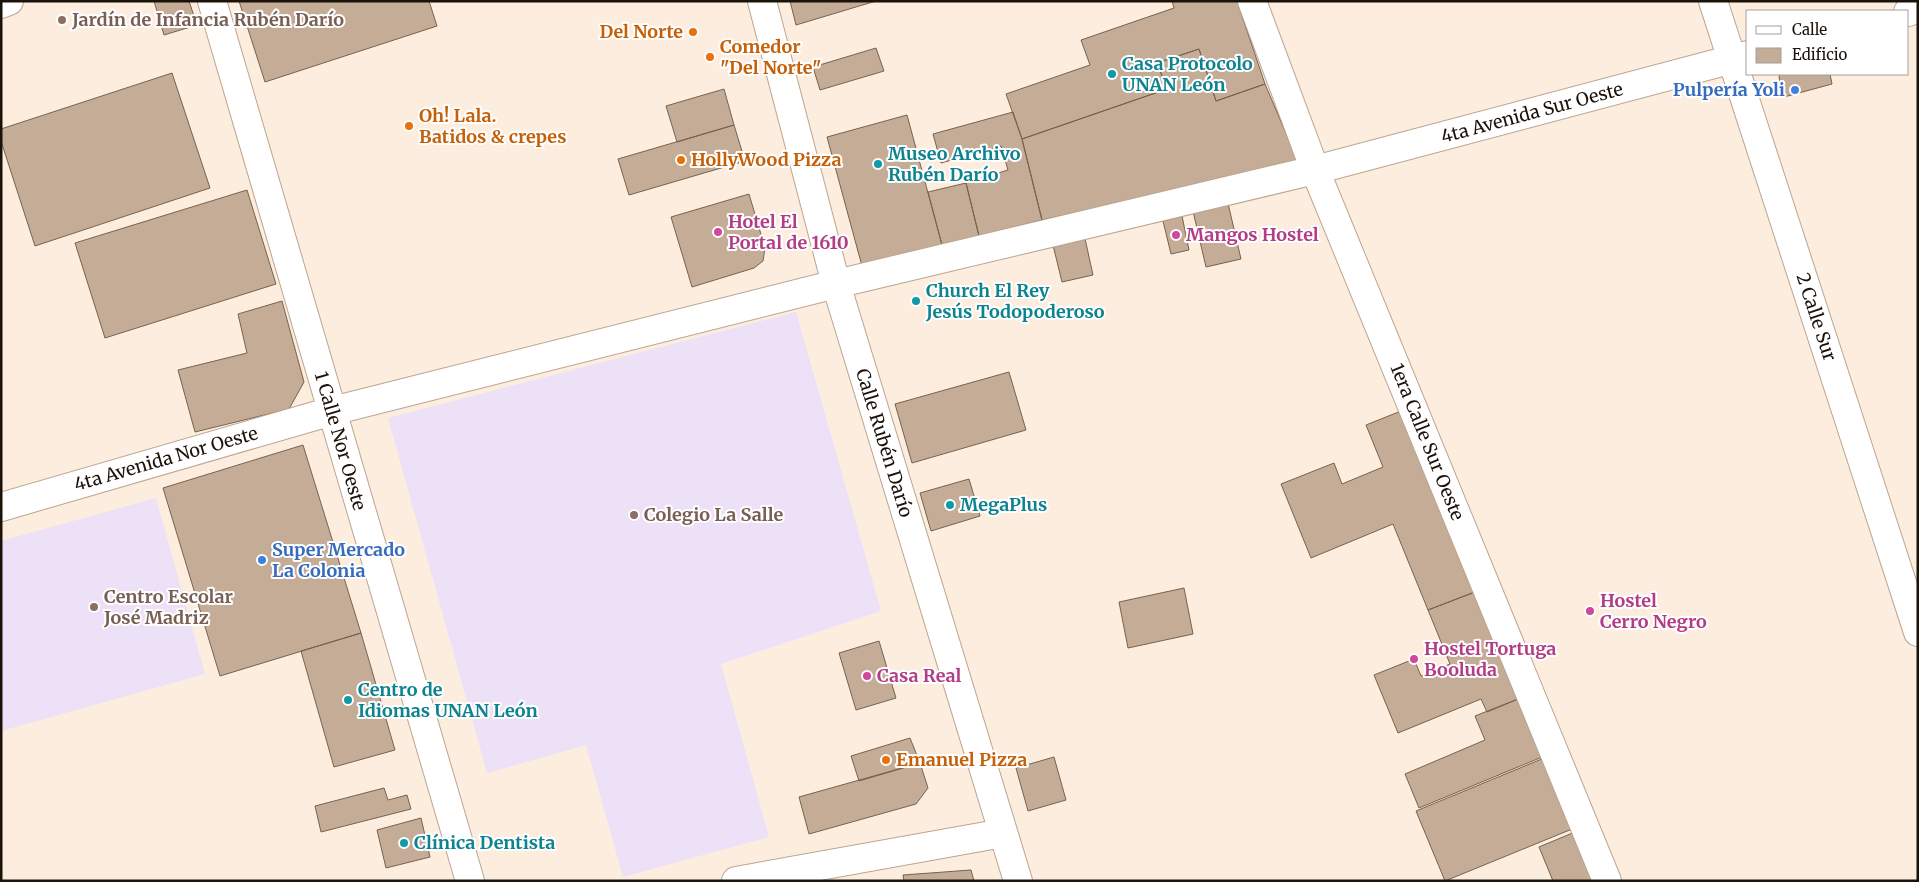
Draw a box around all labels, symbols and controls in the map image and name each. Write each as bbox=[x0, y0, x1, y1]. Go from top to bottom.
place label: Jardín de Infancia Rubén Darío bbox=[71, 8, 344, 31]
legend bbox=[1746, 10, 1909, 75]
marker: Jardín de Infancia Rubén Darío bbox=[56, 14, 68, 26]
place label: Del Norte bbox=[599, 20, 683, 43]
text: Calle bbox=[1792, 20, 1827, 39]
marker: Del Norte bbox=[687, 26, 699, 38]
place label: Comedor "Del Norte" bbox=[720, 35, 821, 79]
text: Edificio bbox=[1792, 45, 1848, 64]
marker: Comedor "Del Norte" bbox=[704, 51, 716, 63]
place label: Casa Protocolo UNAN León bbox=[1122, 52, 1253, 96]
marker: Casa Protocolo UNAN León bbox=[1106, 68, 1118, 80]
street label: 4ta Avenida Sur Oeste bbox=[1438, 77, 1625, 148]
place label: Pulpería Yoli bbox=[1673, 78, 1785, 101]
marker: Pulpería Yoli bbox=[1789, 84, 1801, 96]
place label: Oh! Lala. Batidos & crepes bbox=[419, 104, 566, 148]
marker: Oh! Lala. Batidos & crepes bbox=[403, 120, 415, 132]
place label: Museo Archivo Rubén Darío bbox=[888, 142, 1021, 186]
place label: HollyWood Pizza bbox=[691, 148, 841, 171]
marker: HollyWood Pizza bbox=[675, 154, 687, 166]
marker: Museo Archivo Rubén Darío bbox=[872, 158, 884, 170]
place label: Hotel El Portal de 1610 bbox=[728, 210, 849, 254]
place label: Mangos Hostel bbox=[1186, 223, 1319, 246]
marker: Hotel El Portal de 1610 bbox=[712, 226, 724, 238]
marker: Mangos Hostel bbox=[1170, 229, 1182, 241]
street label: 2 Calle Sur bbox=[1791, 270, 1841, 364]
place label: Church El Rey Jesús Todopoderoso bbox=[925, 279, 1105, 323]
marker: Church El Rey Jesús Todopoderoso bbox=[910, 295, 922, 307]
street label: 1era Calle Sur Oeste bbox=[1385, 360, 1469, 524]
street label: Calle Rubén Darío bbox=[851, 366, 918, 520]
street label: 1 Calle Nor Oeste bbox=[310, 369, 371, 513]
street label: 4ta Avenida Nor Oeste bbox=[71, 421, 260, 496]
place label: MegaPlus bbox=[960, 493, 1047, 516]
marker: MegaPlus bbox=[944, 499, 956, 511]
place label: Colegio La Salle bbox=[644, 503, 784, 526]
marker: Colegio La Salle bbox=[628, 509, 640, 521]
place label: Super Mercado La Colonia bbox=[272, 538, 405, 582]
marker: Super Mercado La Colonia bbox=[256, 554, 268, 566]
place label: Centro Escolar José Madriz bbox=[103, 585, 233, 629]
place label: Hostel Cerro Negro bbox=[1600, 589, 1707, 633]
marker: Centro Escolar José Madriz bbox=[88, 601, 100, 613]
marker: Hostel Cerro Negro bbox=[1584, 605, 1596, 617]
place label: Hostel Tortuga Booluda bbox=[1424, 637, 1556, 681]
marker: Hostel Tortuga Booluda bbox=[1408, 653, 1420, 665]
place label: Casa Real bbox=[877, 664, 961, 687]
marker: Casa Real bbox=[861, 670, 873, 682]
place label: Centro de Idiomas UNAN León bbox=[358, 678, 538, 722]
marker: Centro de Idiomas UNAN León bbox=[342, 694, 354, 706]
place label: Emanuel Pizza bbox=[896, 748, 1027, 771]
marker: Emanuel Pizza bbox=[880, 754, 892, 766]
place label: Clínica Dentista bbox=[414, 831, 555, 854]
marker: Clínica Dentista bbox=[398, 837, 410, 849]

